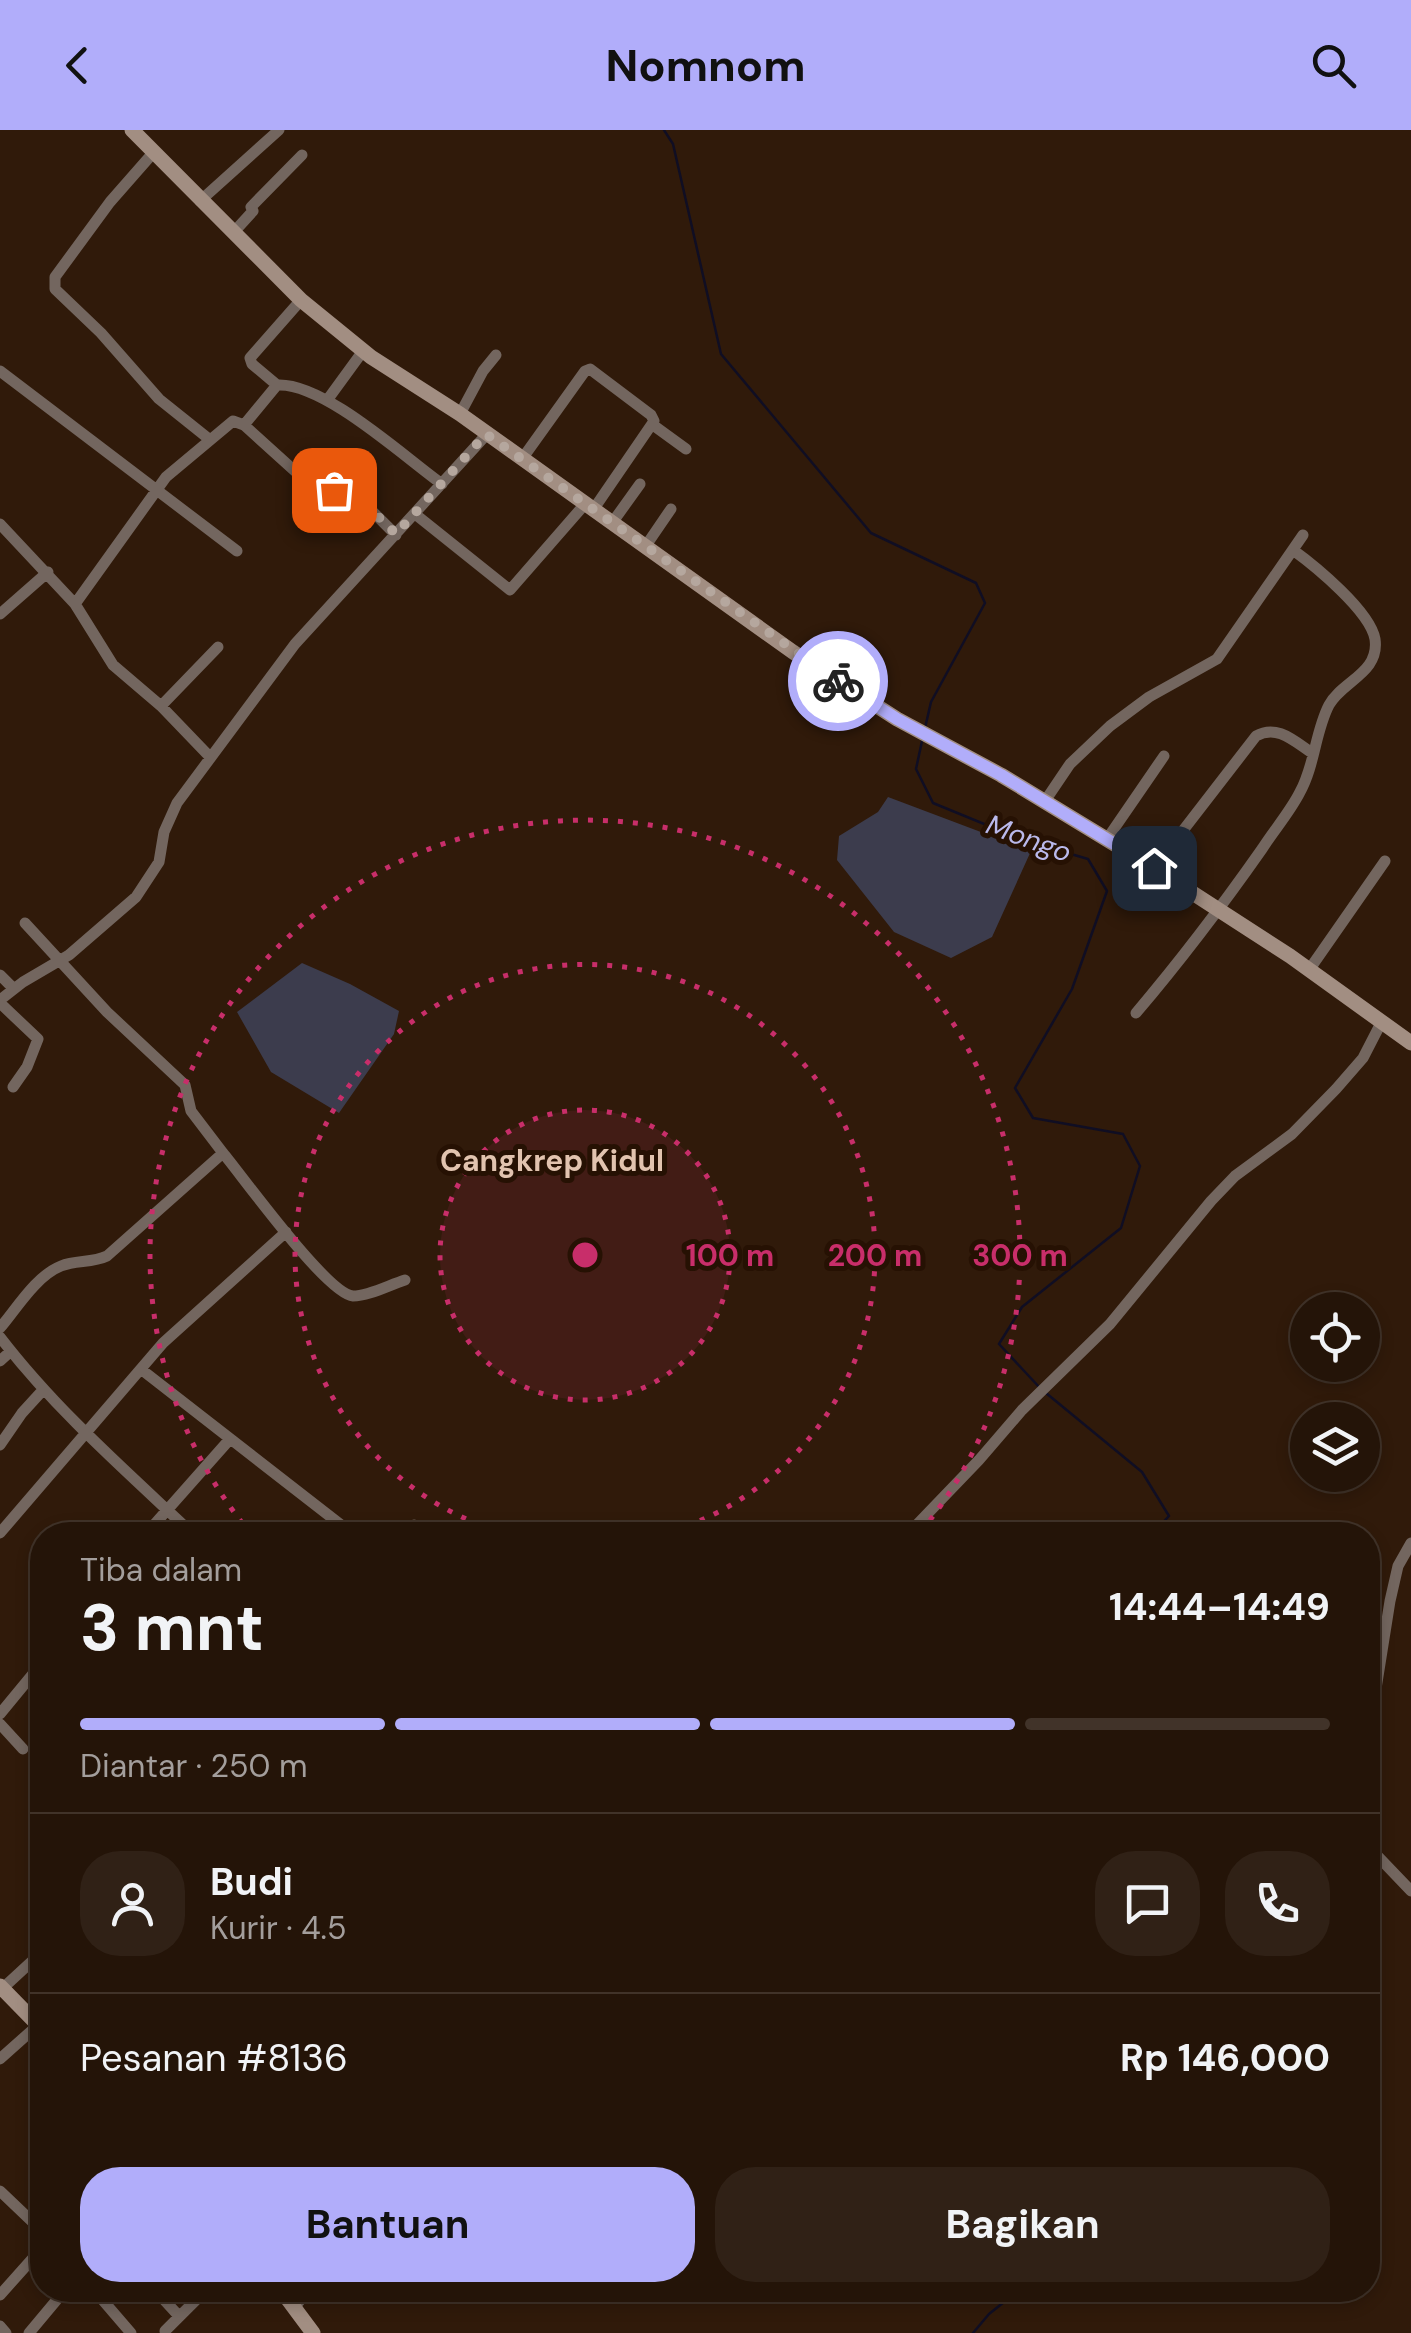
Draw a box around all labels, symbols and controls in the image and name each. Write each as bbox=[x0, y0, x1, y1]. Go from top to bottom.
text: Nomnom bbox=[605, 36, 806, 95]
icon: back bbox=[50, 38, 105, 93]
icon: search bbox=[1306, 38, 1361, 93]
pin bbox=[292, 448, 377, 533]
icon: bag bbox=[307, 463, 362, 518]
courier bbox=[788, 631, 888, 731]
icon: bike bbox=[811, 654, 866, 709]
water label: Mongo bbox=[981, 806, 1076, 871]
pin bbox=[1112, 826, 1197, 911]
icon: home bbox=[1127, 841, 1182, 896]
district label: Cangkrep Kidul bbox=[440, 1141, 664, 1180]
text: 100 m bbox=[686, 1236, 774, 1275]
text: 200 m bbox=[828, 1236, 922, 1275]
text: 300 m bbox=[972, 1236, 1068, 1275]
centre of rings bbox=[567, 1237, 603, 1273]
map controls bbox=[1290, 1292, 1380, 1492]
button: locate bbox=[1290, 1292, 1380, 1382]
button: layers bbox=[1290, 1402, 1380, 1492]
text: Tiba dalam bbox=[80, 1549, 242, 1591]
text: 14:44–14:49 bbox=[1109, 1582, 1330, 1632]
text: 3 mnt bbox=[80, 1586, 264, 1670]
text: Diantar · 250 m bbox=[80, 1745, 308, 1787]
button: person bbox=[80, 1851, 185, 1956]
button: chat bbox=[1095, 1851, 1200, 1956]
button: phone bbox=[1225, 1851, 1330, 1956]
text: Budi bbox=[210, 1857, 293, 1907]
text: Kurir · 4.5 bbox=[210, 1907, 346, 1949]
text: Pesanan #8136 bbox=[80, 2033, 348, 2083]
text: Rp 146,000 bbox=[1120, 2033, 1330, 2083]
button: Bantuan bbox=[80, 2167, 695, 2282]
button: Bagikan bbox=[715, 2167, 1330, 2282]

